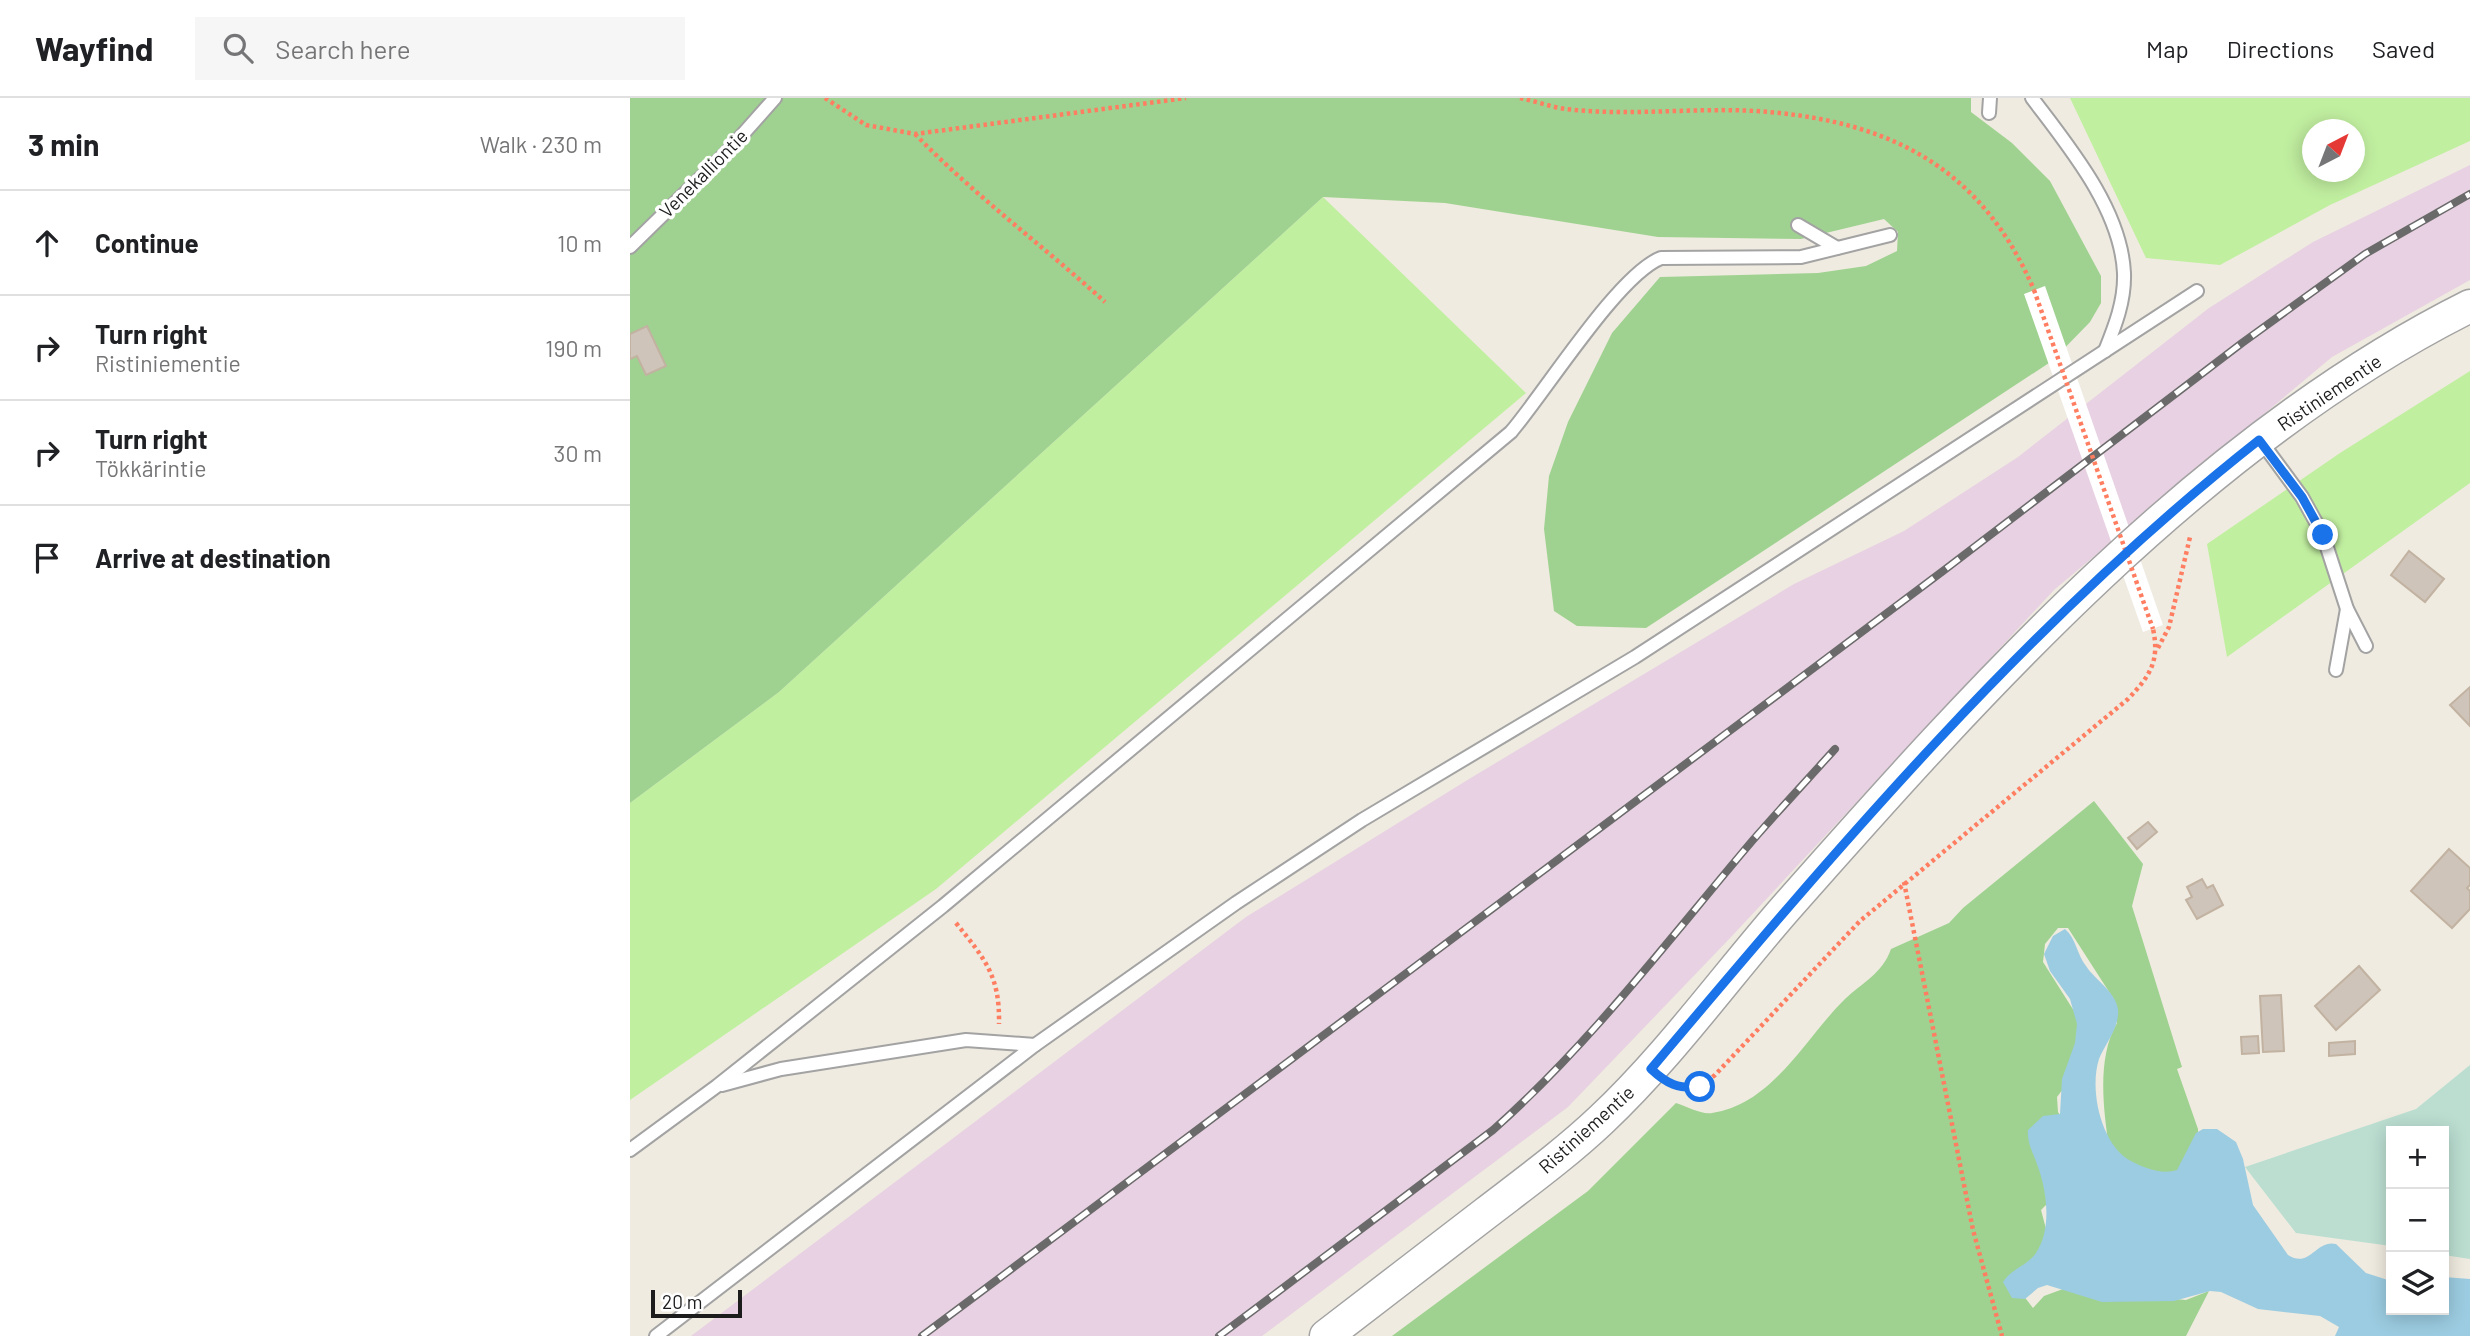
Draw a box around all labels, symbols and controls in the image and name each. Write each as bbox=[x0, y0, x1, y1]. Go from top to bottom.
search box bbox=[195, 17, 685, 80]
text: Wayfind bbox=[35, 28, 153, 68]
icon: search bbox=[219, 29, 257, 67]
text: Search here bbox=[275, 33, 411, 64]
text: Map bbox=[2146, 34, 2189, 63]
text: Directions bbox=[2227, 34, 2334, 63]
text: Saved bbox=[2372, 34, 2435, 63]
north arrow bbox=[2302, 119, 2365, 182]
street label: Venekalliontie bbox=[654, 124, 752, 222]
text: 3 min bbox=[28, 126, 99, 162]
text: Walk · 230 m bbox=[480, 130, 602, 158]
icon: ahead bbox=[28, 224, 66, 262]
text: Continue bbox=[95, 227, 199, 258]
text: 10 m bbox=[557, 229, 602, 257]
text: Turn right bbox=[95, 318, 208, 349]
icon: right bbox=[28, 329, 66, 367]
text: 190 m bbox=[545, 334, 602, 362]
text: Ristiniementie bbox=[95, 349, 241, 377]
street label: Ristiniementie bbox=[2273, 349, 2385, 435]
text: Turn right bbox=[95, 423, 208, 454]
icon: right bbox=[28, 434, 66, 472]
text: 30 m bbox=[554, 439, 602, 467]
text: Tökkärintie bbox=[95, 454, 207, 482]
route end bbox=[2307, 519, 2338, 550]
icon: arrive bbox=[28, 539, 66, 577]
text: Arrive at destination bbox=[95, 542, 331, 573]
route start bbox=[1684, 1071, 1715, 1102]
street label: Ristiniementie bbox=[1534, 1080, 1638, 1178]
map controls bbox=[2386, 1126, 2449, 1315]
button: + bbox=[2386, 1126, 2449, 1189]
button: − bbox=[2386, 1189, 2449, 1252]
button: layers bbox=[2386, 1252, 2449, 1315]
scale bar bbox=[651, 1287, 742, 1319]
text: 20 m bbox=[662, 1290, 702, 1313]

